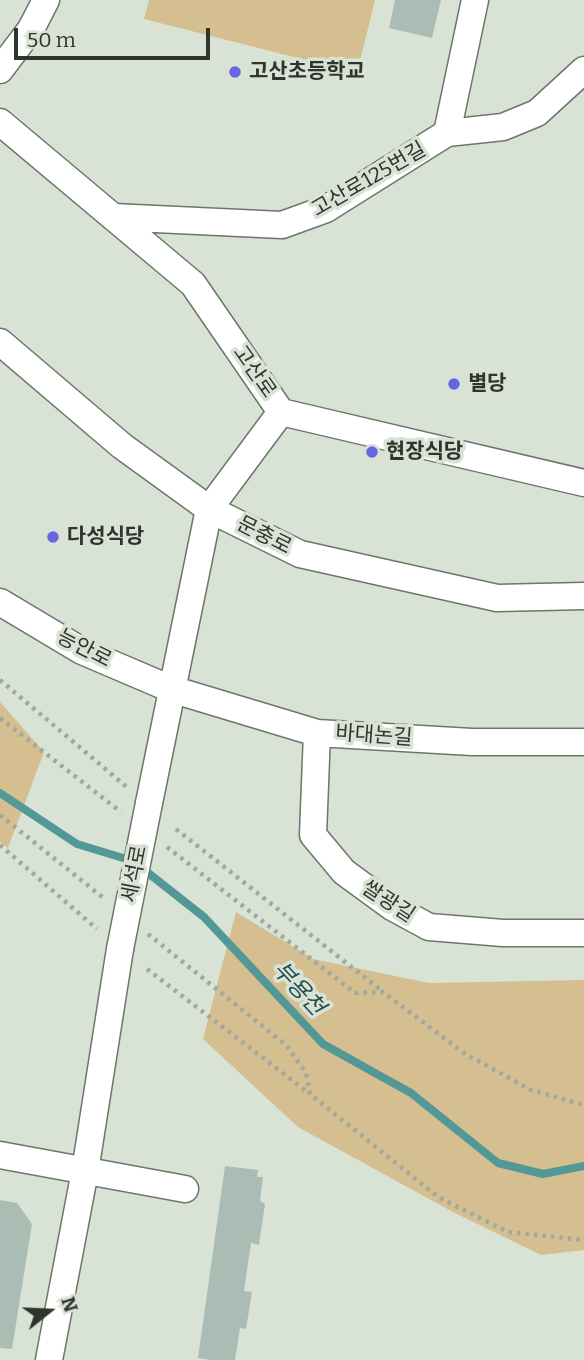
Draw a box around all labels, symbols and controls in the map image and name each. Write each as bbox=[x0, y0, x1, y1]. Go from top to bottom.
scale bar bbox=[18, 14, 214, 58]
text: 50 m bbox=[27, 27, 76, 53]
place label: 고산초등학교 bbox=[249, 59, 365, 85]
marker: 고산초등학교 bbox=[227, 64, 243, 80]
street label: 고산로125번길 bbox=[307, 137, 431, 223]
street label: 고산로 bbox=[227, 341, 281, 403]
place label: 별당 bbox=[468, 371, 507, 397]
marker: 별당 bbox=[446, 376, 462, 392]
place label: 현장식당 bbox=[386, 439, 463, 465]
marker: 현장식당 bbox=[364, 444, 380, 460]
street label: 문충로 bbox=[232, 512, 296, 560]
place label: 다성식당 bbox=[67, 524, 144, 550]
marker: 다성식당 bbox=[45, 529, 61, 545]
street label: 능안로 bbox=[52, 625, 116, 673]
street label: 바대논길 bbox=[335, 721, 413, 751]
street label: 세석로 bbox=[117, 843, 153, 905]
street label: 쌀광길 bbox=[357, 876, 419, 928]
water label: 부용천 bbox=[266, 956, 330, 1022]
north arrow bbox=[14, 1276, 84, 1346]
text: N bbox=[56, 1294, 83, 1315]

